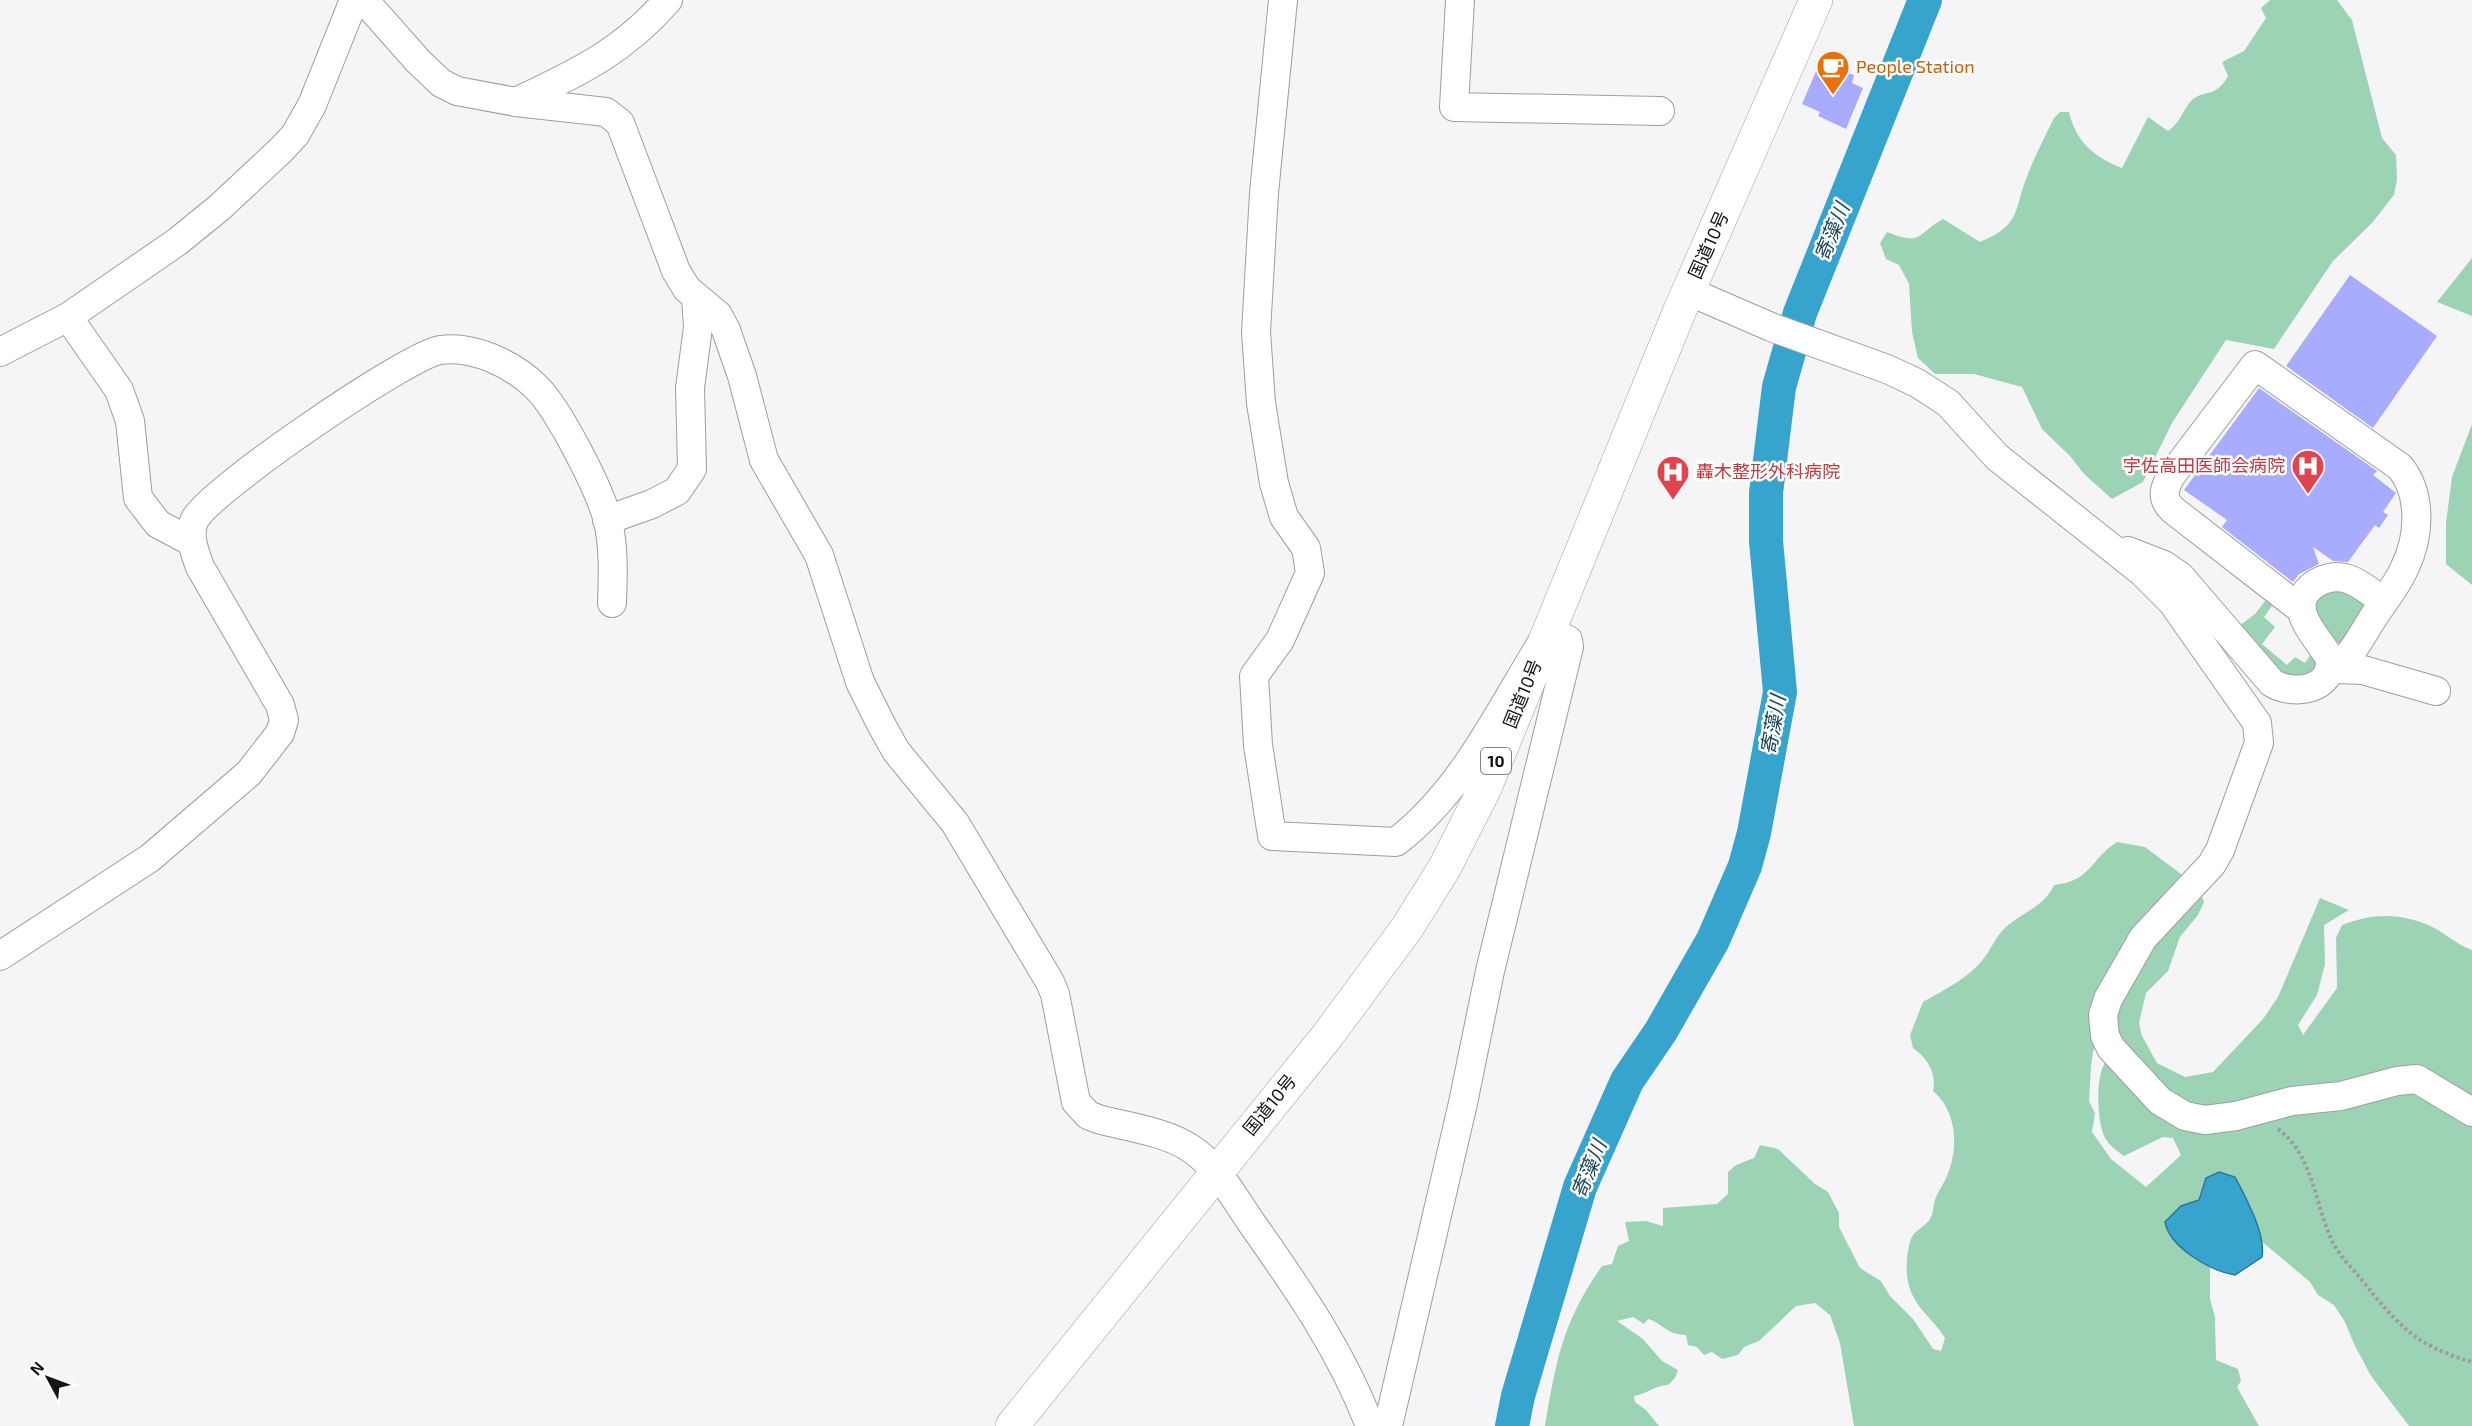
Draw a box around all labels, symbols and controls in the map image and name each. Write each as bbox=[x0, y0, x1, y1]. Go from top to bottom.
cafe icon: People Station bbox=[1815, 49, 1851, 96]
place label: People Station bbox=[1856, 55, 1975, 77]
water label: 寄藻川 bbox=[1809, 197, 1854, 264]
street label: 国道10号 bbox=[1683, 207, 1733, 282]
hospital icon: 宇佐高田医師会病院 bbox=[2290, 448, 2326, 495]
hospital icon: 轟木整形外科病院 bbox=[1655, 454, 1691, 501]
place label: 宇佐高田医師会病院 bbox=[2123, 454, 2285, 476]
place label: 轟木整形外科病院 bbox=[1696, 460, 1840, 482]
street label: 国道10号 bbox=[1498, 656, 1546, 731]
water label: 寄藻川 bbox=[1755, 691, 1789, 756]
road number: 10 bbox=[1481, 748, 1511, 774]
street label: 国道10号 bbox=[1238, 1069, 1300, 1139]
water label: 寄藻川 bbox=[1566, 1134, 1611, 1201]
north arrow bbox=[18, 1348, 78, 1408]
text: N bbox=[25, 1357, 47, 1378]

